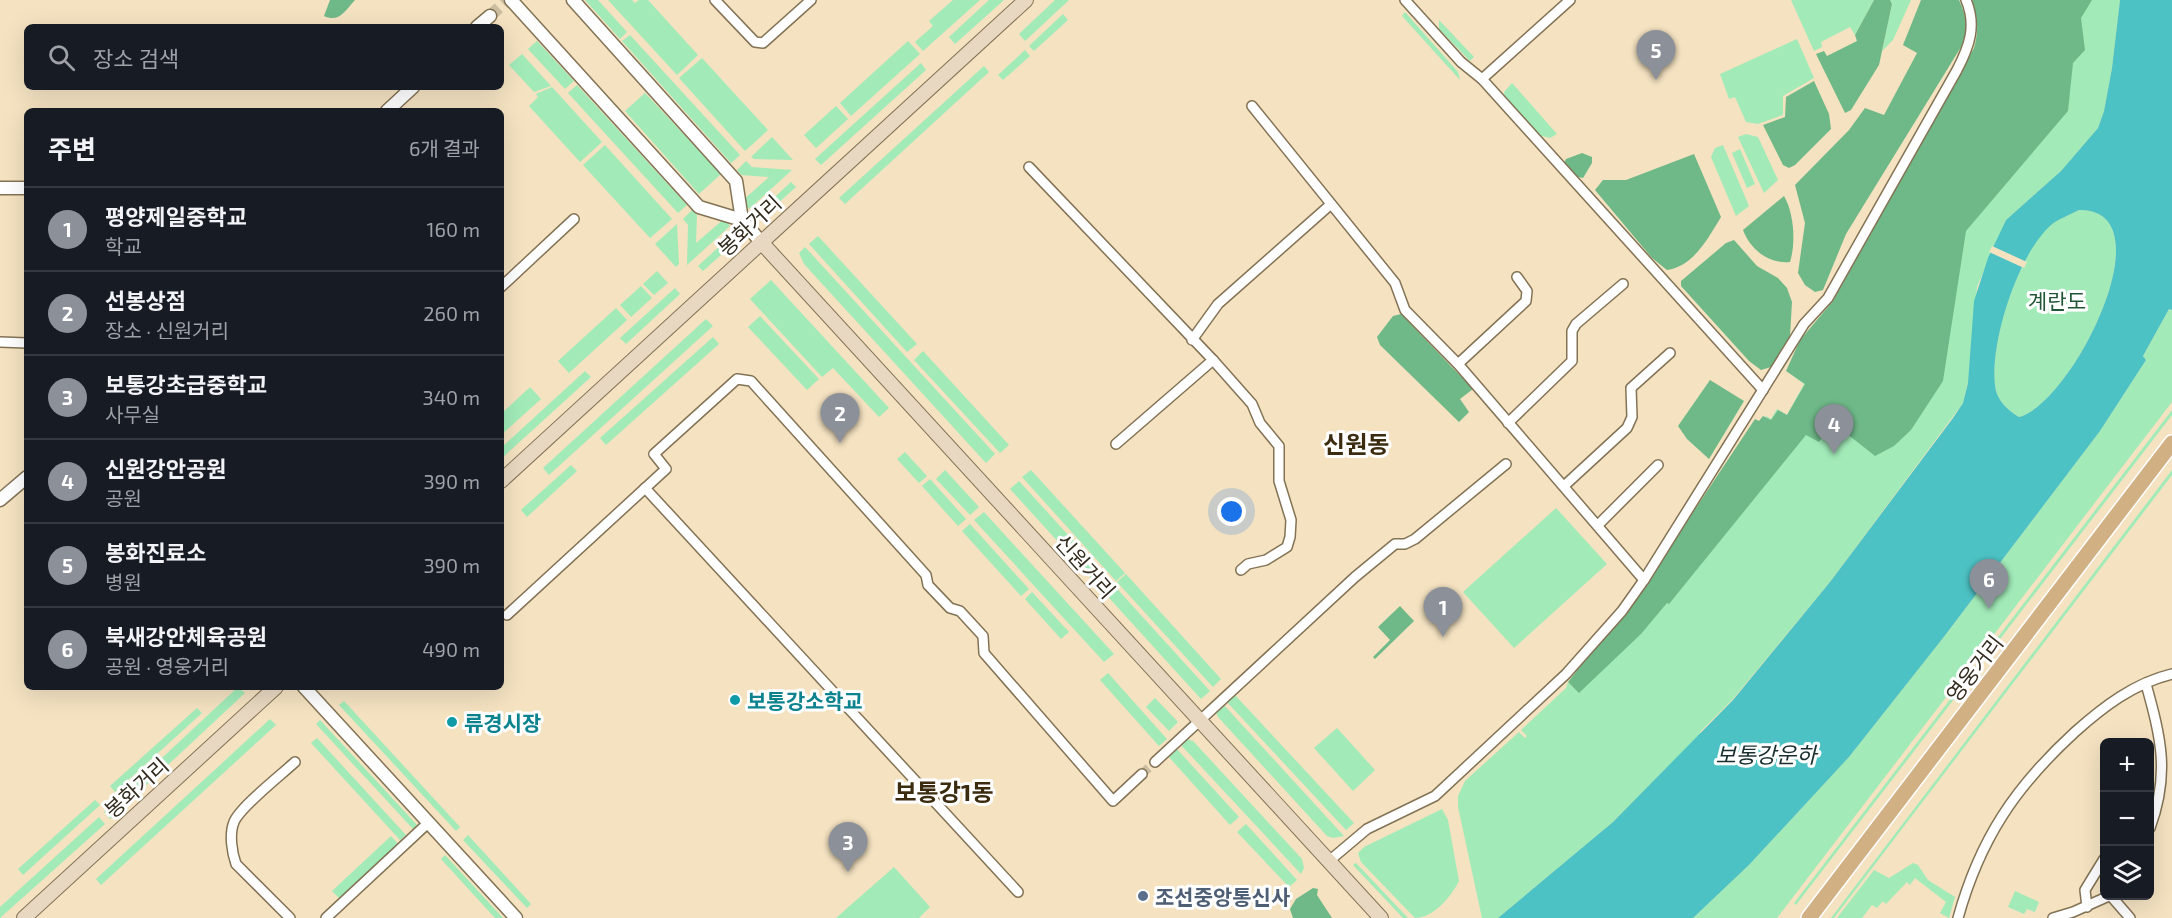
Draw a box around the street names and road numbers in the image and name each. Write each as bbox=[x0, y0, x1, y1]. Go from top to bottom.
street label: 봉화거리 bbox=[712, 190, 786, 260]
street label: 신원거리 bbox=[1051, 529, 1121, 603]
street label: 영웅거리 bbox=[1940, 630, 2008, 706]
street label: 봉화거리 bbox=[99, 752, 173, 822]

